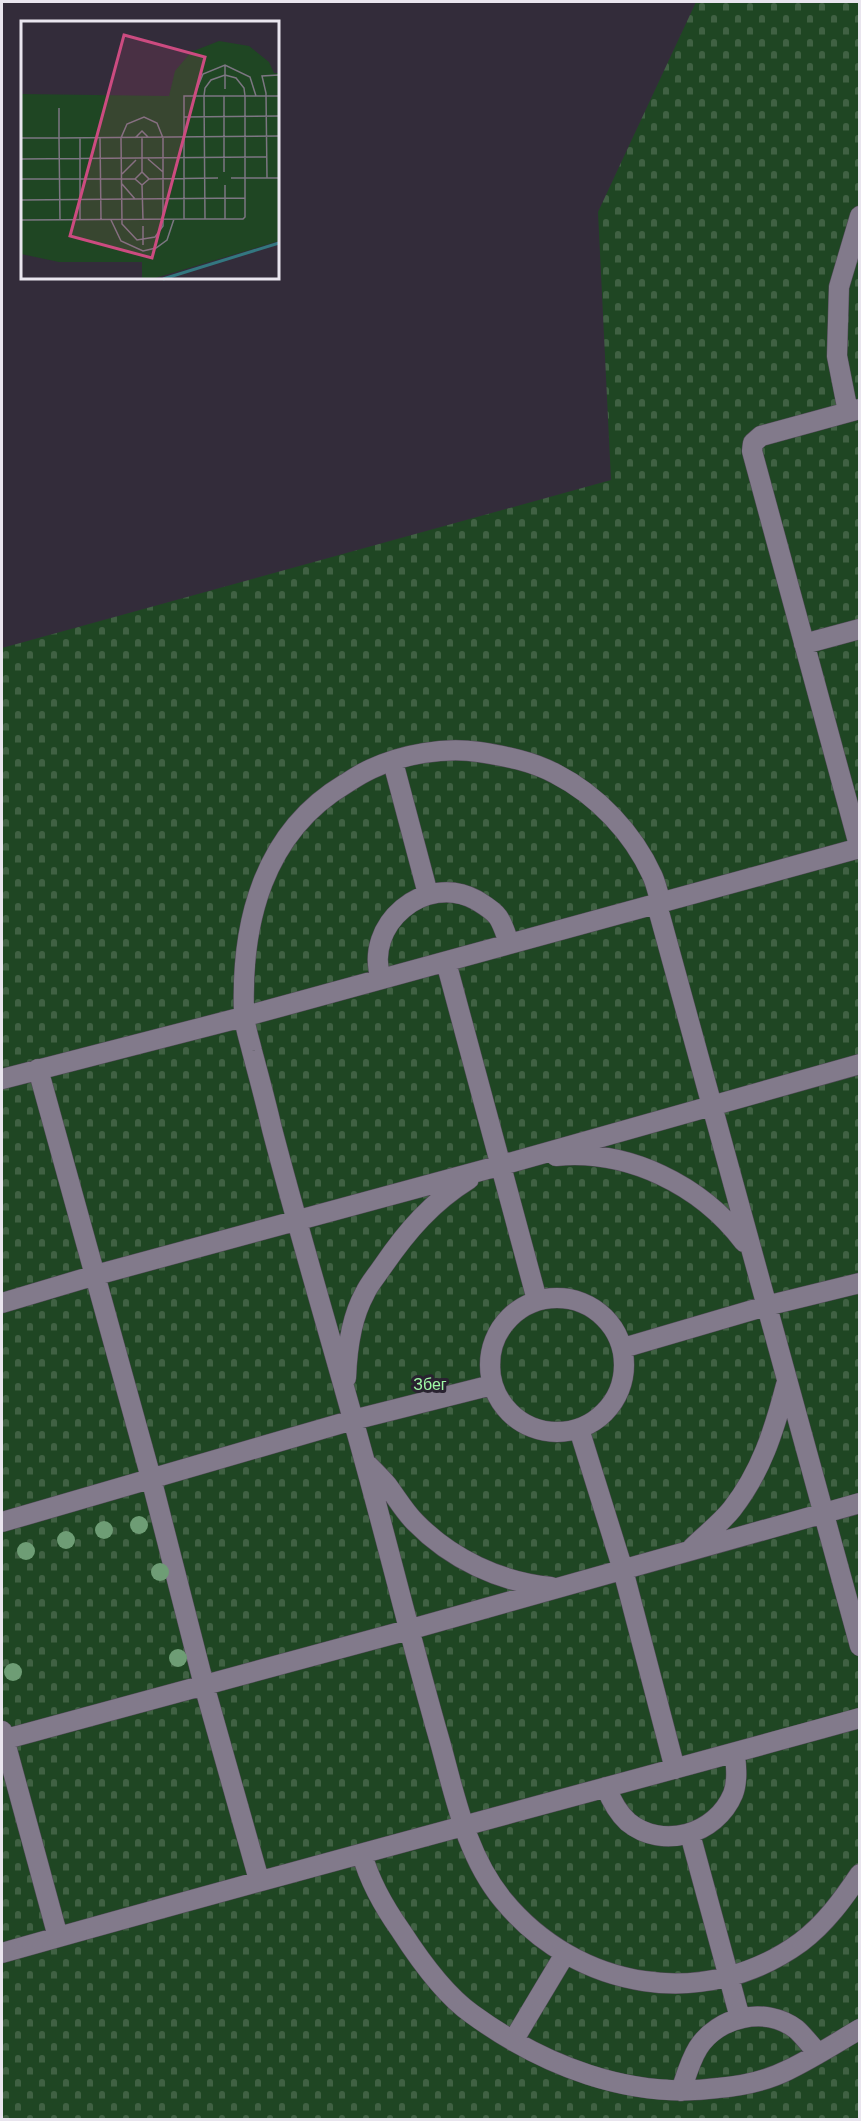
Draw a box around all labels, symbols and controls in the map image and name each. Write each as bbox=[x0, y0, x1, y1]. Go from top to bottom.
inset map bbox=[21, 21, 279, 279]
park label: Збег bbox=[413, 1373, 447, 1395]

